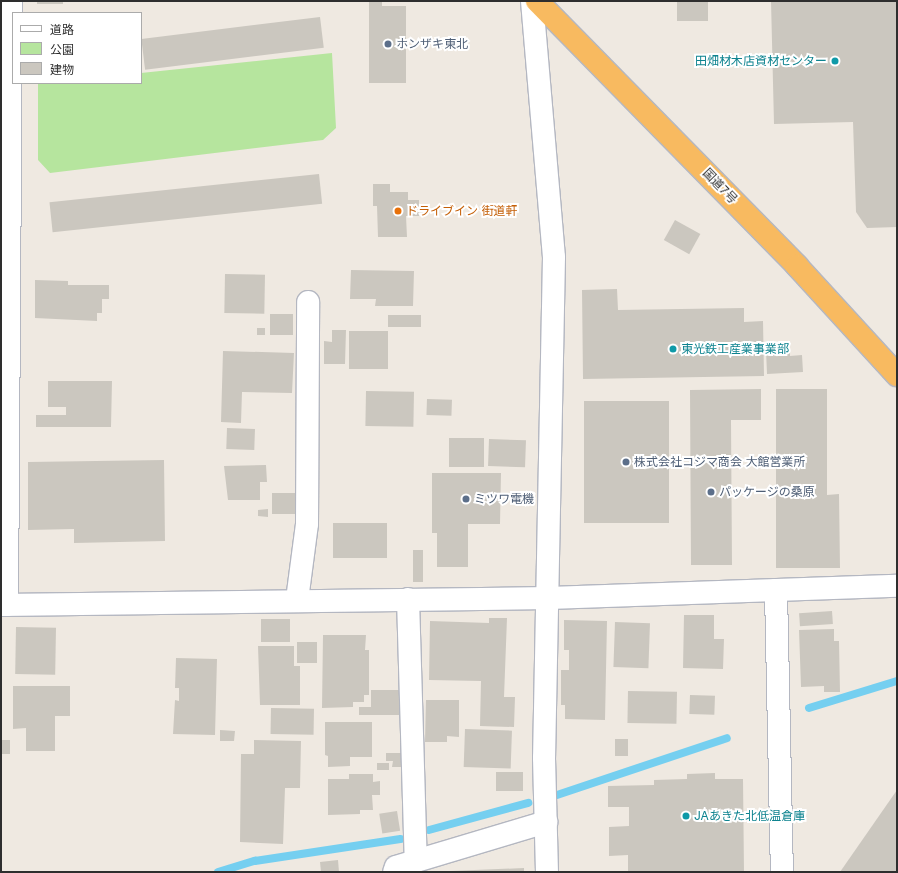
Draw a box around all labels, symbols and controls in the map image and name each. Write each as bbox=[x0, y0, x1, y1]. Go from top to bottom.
legend bbox=[12, 12, 142, 84]
text: 道路 bbox=[50, 22, 74, 37]
place label: ホンザキ東北 bbox=[396, 37, 468, 51]
marker: ホンザキ東北 bbox=[383, 39, 393, 49]
text: 公園 bbox=[50, 42, 74, 57]
place label: 田畑材木店資材センター bbox=[695, 54, 827, 68]
marker: 田畑材木店資材センター bbox=[830, 56, 840, 66]
text: 建物 bbox=[50, 62, 74, 77]
street label: 国道7号 bbox=[700, 166, 740, 206]
place label: ドライブイン 街道軒 bbox=[406, 204, 517, 218]
marker: ドライブイン 街道軒 bbox=[393, 206, 403, 216]
place label: 東光鉄工産業事業部 bbox=[681, 342, 789, 356]
marker: 東光鉄工産業事業部 bbox=[668, 344, 678, 354]
place label: 株式会社コジマ商会 大館営業所 bbox=[634, 455, 805, 469]
marker: 株式会社コジマ商会 大館営業所 bbox=[621, 457, 631, 467]
place label: パッケージの桑原 bbox=[719, 485, 815, 499]
marker: パッケージの桑原 bbox=[706, 487, 716, 497]
place label: ミツワ電機 bbox=[474, 492, 534, 506]
marker: ミツワ電機 bbox=[461, 494, 471, 504]
place label: JAあきた北低温倉庫 bbox=[694, 809, 805, 823]
marker: JAあきた北低温倉庫 bbox=[681, 811, 691, 821]

